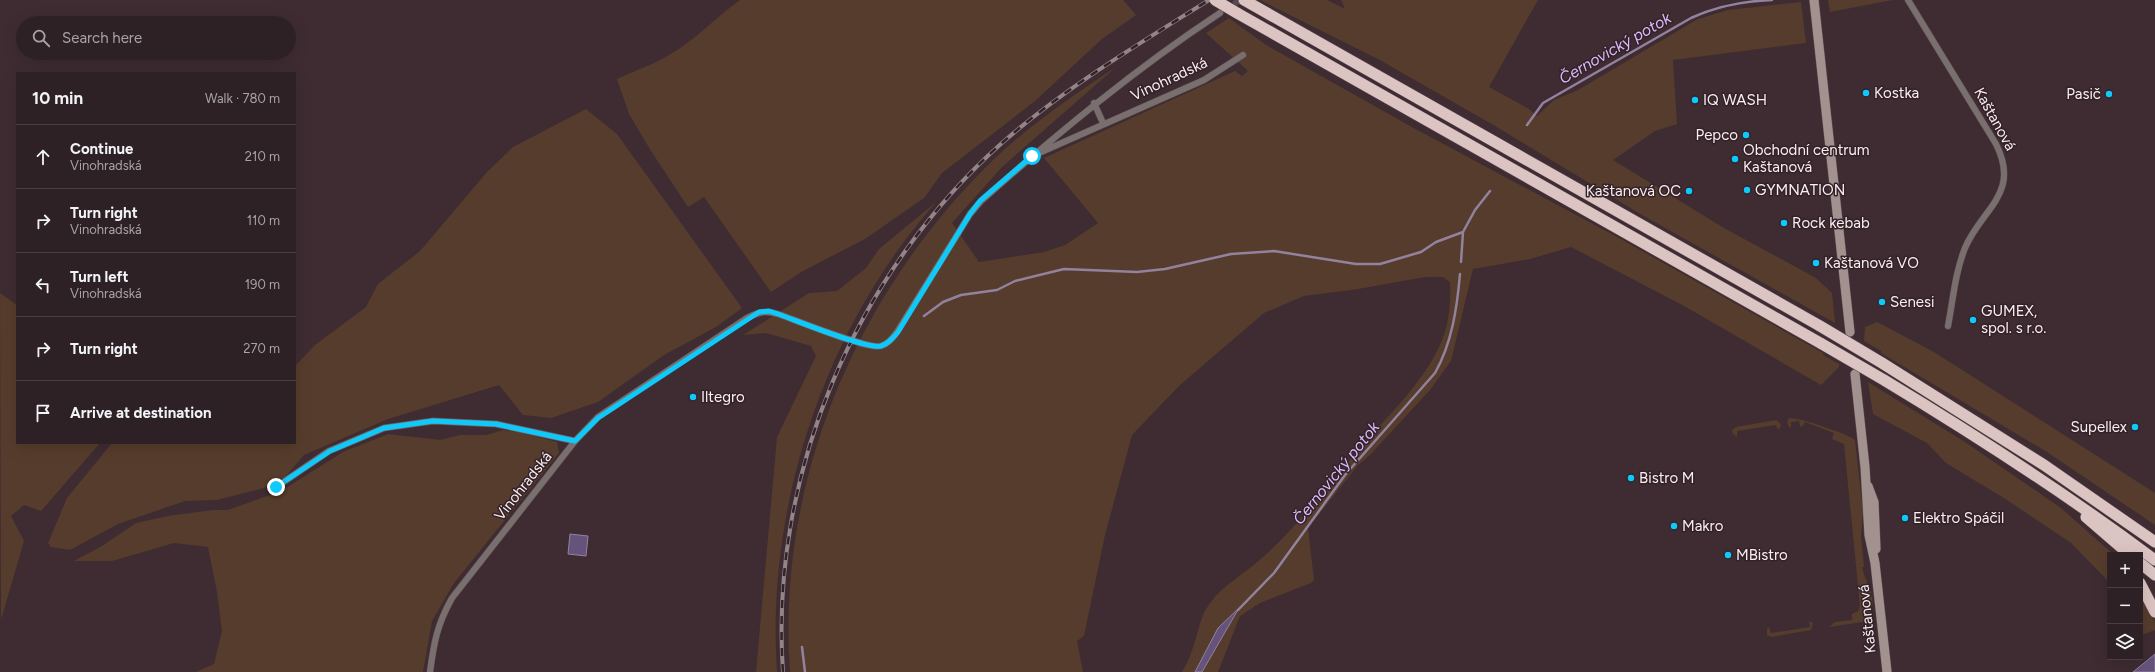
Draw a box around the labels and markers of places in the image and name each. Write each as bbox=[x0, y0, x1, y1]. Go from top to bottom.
place label: Kostka bbox=[1874, 84, 1919, 102]
place label: Pasič bbox=[2066, 85, 2101, 103]
marker: Kostka bbox=[1861, 88, 1871, 98]
marker: Pasič bbox=[2104, 89, 2114, 99]
place label: IQ WASH bbox=[1703, 91, 1767, 109]
marker: IQ WASH bbox=[1690, 95, 1700, 105]
place label: Pepco bbox=[1696, 126, 1738, 144]
marker: Pepco bbox=[1741, 130, 1751, 140]
place label: Obchodní centrum Kaštanová bbox=[1743, 141, 1870, 176]
marker: Obchodní centrum Kaštanová bbox=[1730, 154, 1740, 164]
place label: GYMNATION bbox=[1755, 181, 1845, 199]
place label: Kaštanová OC bbox=[1586, 182, 1681, 200]
marker: GYMNATION bbox=[1742, 185, 1752, 195]
marker: Kaštanová OC bbox=[1684, 186, 1694, 196]
place label: Rock kebab bbox=[1792, 214, 1870, 232]
marker: Rock kebab bbox=[1779, 218, 1789, 228]
place label: Kaštanová VO bbox=[1824, 254, 1919, 272]
marker: Kaštanová VO bbox=[1811, 258, 1821, 268]
place label: Senesi bbox=[1890, 293, 1934, 311]
marker: Senesi bbox=[1877, 297, 1887, 307]
place label: GUMEX, spol. s r.o. bbox=[1981, 302, 2046, 337]
marker: GUMEX, spol. s r.o. bbox=[1968, 315, 1978, 325]
place label: Iltegro bbox=[701, 388, 745, 406]
marker: Iltegro bbox=[688, 392, 698, 402]
place label: Supellex bbox=[2071, 418, 2127, 436]
marker: Supellex bbox=[2130, 422, 2140, 432]
place label: Bistro M bbox=[1639, 469, 1694, 487]
marker: Bistro M bbox=[1626, 473, 1636, 483]
place label: Elektro Spáčil bbox=[1913, 509, 2004, 527]
marker: Elektro Spáčil bbox=[1900, 513, 1910, 523]
place label: Makro bbox=[1682, 517, 1724, 535]
marker: Makro bbox=[1669, 521, 1679, 531]
place label: MBistro bbox=[1736, 546, 1788, 564]
marker: MBistro bbox=[1723, 550, 1733, 560]

